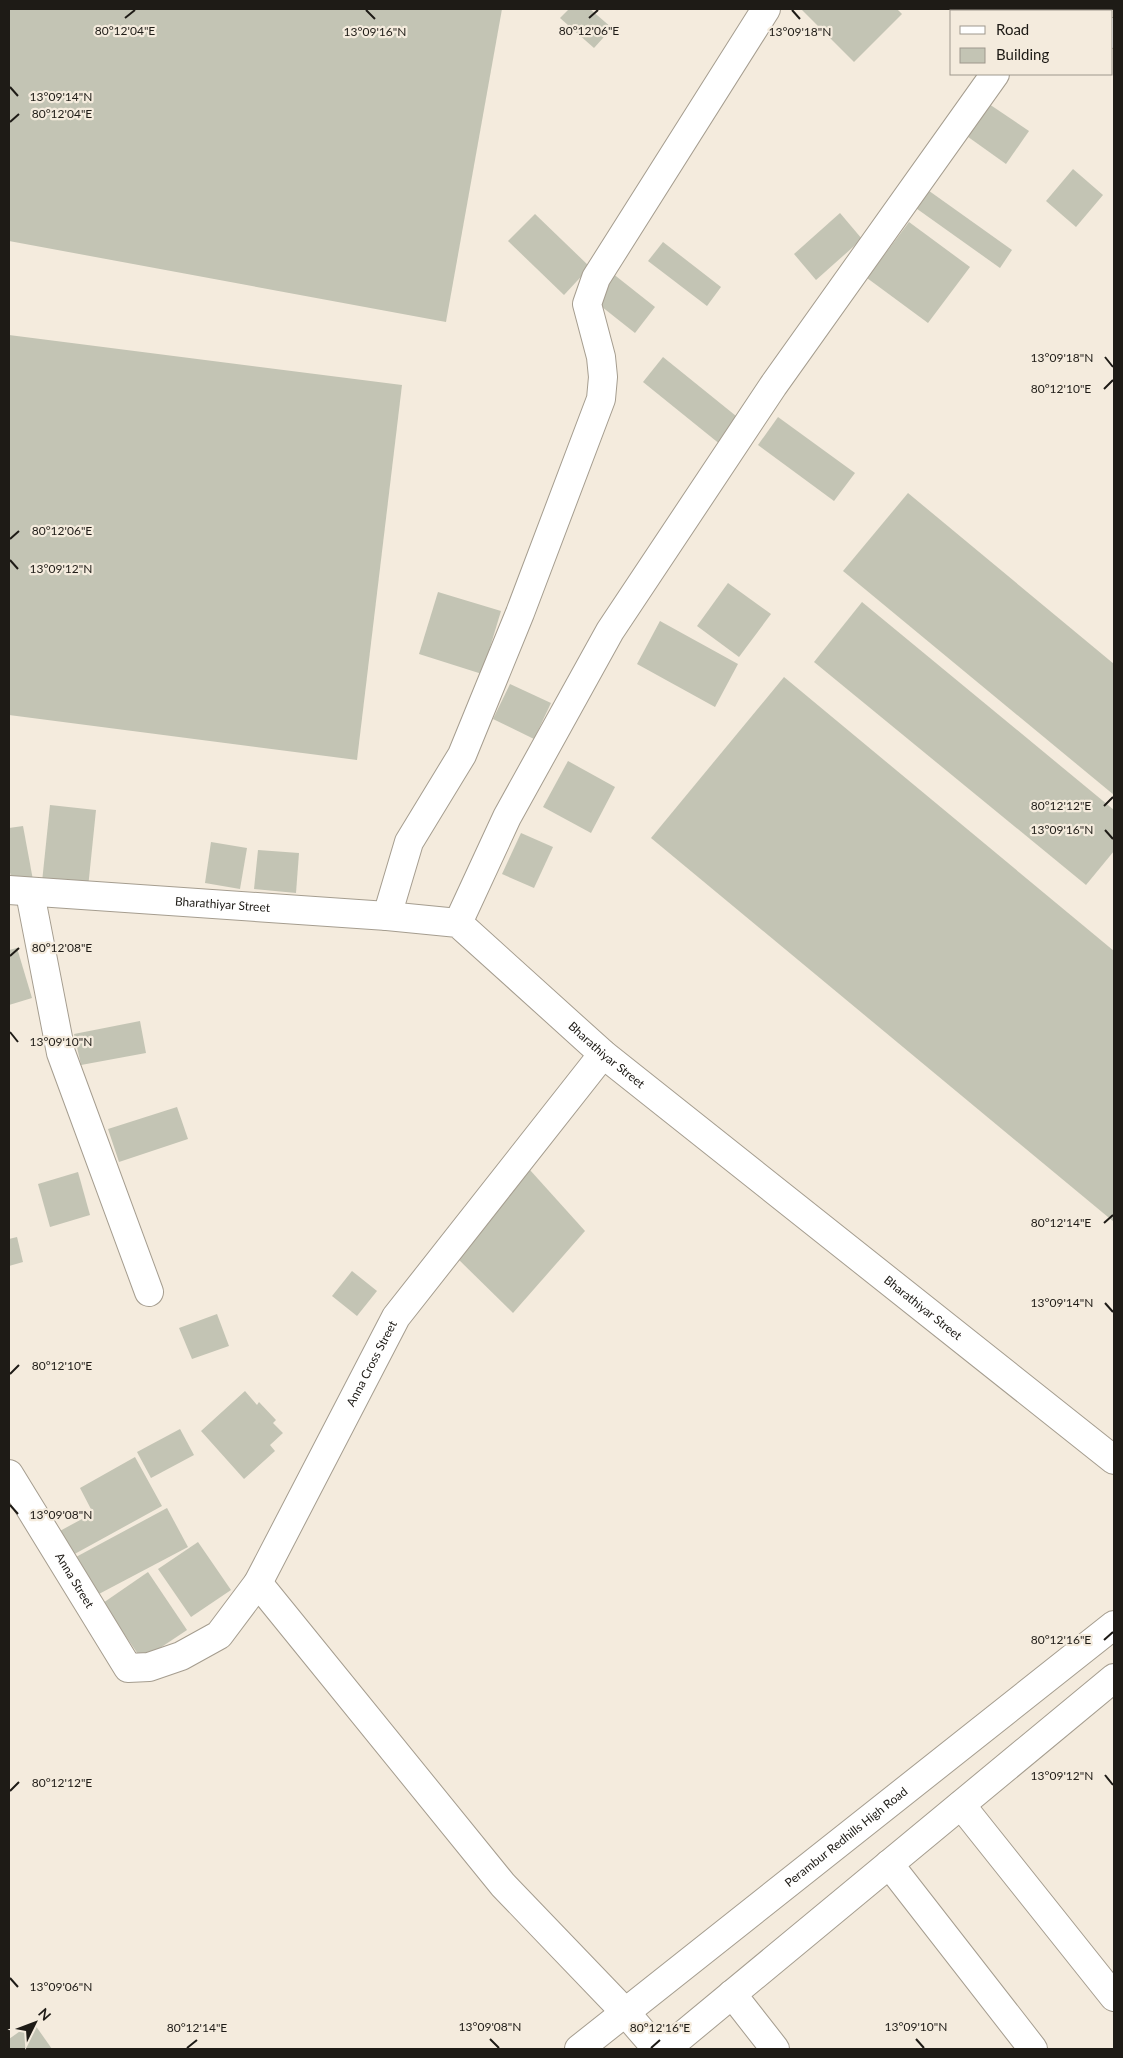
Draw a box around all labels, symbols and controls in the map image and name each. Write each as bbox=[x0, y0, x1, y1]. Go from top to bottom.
legend bbox=[950, 10, 1113, 75]
text: Road bbox=[996, 20, 1029, 38]
text: 80°12'04"E bbox=[95, 23, 155, 38]
text: 80°12'06"E bbox=[559, 23, 619, 38]
text: 13°09'16"N bbox=[344, 24, 406, 39]
text: 13°09'18"N bbox=[769, 24, 831, 39]
text: Building bbox=[996, 45, 1049, 63]
text: 13°09'14"N bbox=[30, 89, 92, 104]
text: 80°12'04"E bbox=[32, 106, 92, 121]
text: 13°09'18"N bbox=[1031, 350, 1093, 365]
text: 80°12'10"E bbox=[1031, 381, 1091, 396]
text: 80°12'06"E bbox=[32, 523, 92, 538]
text: 13°09'12"N bbox=[30, 561, 92, 576]
text: 80°12'12"E bbox=[1031, 798, 1091, 813]
text: 13°09'16"N bbox=[1031, 822, 1093, 837]
street label: Bharathiyar Street bbox=[174, 893, 271, 915]
text: 80°12'08"E bbox=[32, 940, 92, 955]
street label: Bharathiyar Street bbox=[565, 1018, 648, 1092]
text: 13°09'10"N bbox=[30, 1034, 92, 1049]
text: 80°12'14"E bbox=[1031, 1215, 1091, 1230]
street label: Bharathiyar Street bbox=[881, 1272, 966, 1344]
text: 13°09'14"N bbox=[1031, 1295, 1093, 1310]
street label: Anna Cross Street bbox=[343, 1317, 400, 1409]
text: 80°12'10"E bbox=[32, 1358, 92, 1373]
text: 13°09'08"N bbox=[30, 1507, 92, 1522]
street label: Anna Street bbox=[52, 1550, 98, 1611]
text: 80°12'16"E bbox=[1031, 1632, 1091, 1647]
text: 13°09'12"N bbox=[1031, 1768, 1093, 1783]
text: 80°12'12"E bbox=[32, 1775, 92, 1790]
street label: Perambur Redhills High Road bbox=[782, 1784, 910, 1890]
text: 13°09'06"N bbox=[30, 1979, 92, 1994]
north arrow bbox=[10, 1998, 60, 2048]
text: N bbox=[35, 2004, 55, 2024]
text: 13°09'08"N bbox=[459, 2019, 521, 2034]
text: 13°09'10"N bbox=[885, 2019, 947, 2034]
text: 80°12'14"E bbox=[167, 2020, 227, 2035]
text: 80°12'16"E bbox=[630, 2020, 690, 2035]

